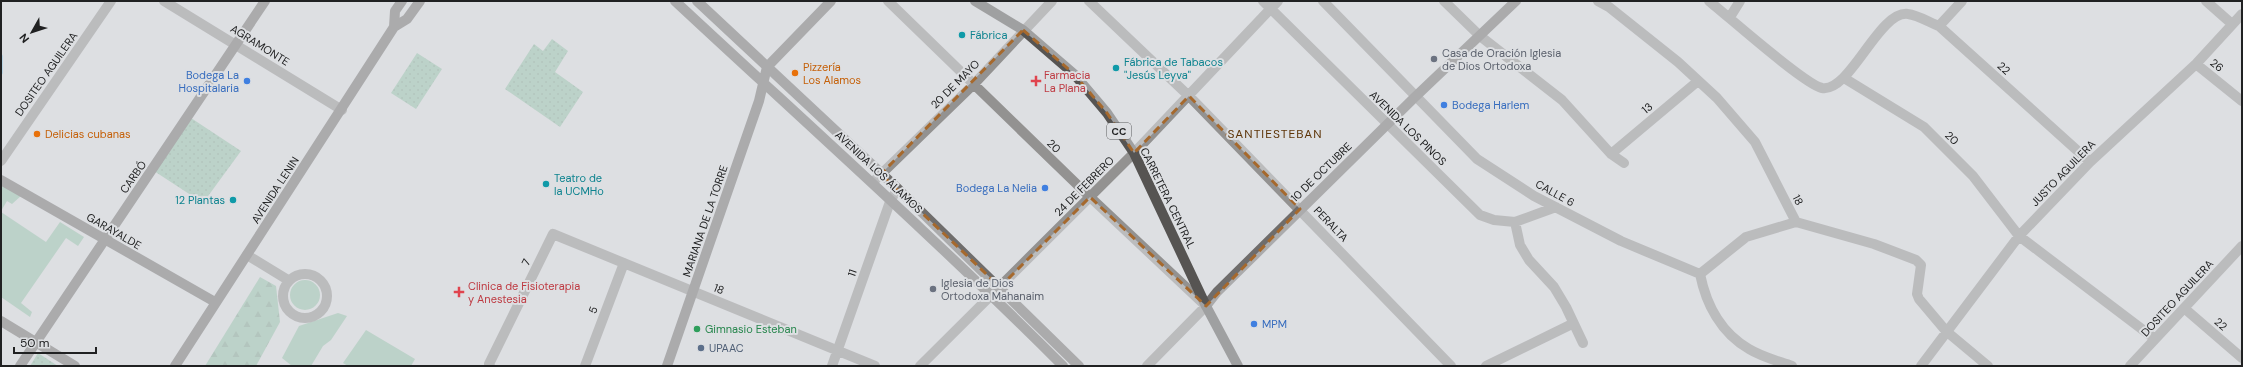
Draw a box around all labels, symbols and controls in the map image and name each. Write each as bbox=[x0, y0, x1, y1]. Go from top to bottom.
north arrow bbox=[12, 12, 52, 52]
street label: AGRAMONTE bbox=[228, 21, 292, 69]
place label: Fábrica bbox=[970, 28, 1007, 42]
street label: DOSITEO AGUILERA bbox=[12, 29, 80, 119]
marker: Fábrica bbox=[957, 30, 967, 40]
text: N bbox=[16, 31, 32, 46]
place label: Casa de Oración Iglesia de Dios Ortodoxa bbox=[1442, 46, 1561, 73]
marker: Casa de Oración Iglesia de Dios Ortodoxa bbox=[1429, 54, 1439, 64]
place label: Fábrica de Tabacos "Jesús Leyva" bbox=[1124, 55, 1223, 82]
street label: 26 bbox=[2207, 55, 2227, 75]
street label: 20 DE MAYO bbox=[928, 57, 982, 111]
street label: 22 bbox=[1995, 59, 2013, 77]
place label: Pizzería Los Alamos bbox=[803, 60, 861, 87]
marker: Fábrica de Tabacos "Jesús Leyva" bbox=[1111, 63, 1121, 73]
place label: Bodega La Hospitalaria bbox=[179, 68, 239, 95]
marker: Pizzería Los Alamos bbox=[790, 68, 800, 78]
place label: Farmacia La Plana bbox=[1044, 68, 1090, 95]
marker: Bodega La Hospitalaria bbox=[242, 76, 252, 86]
marker: Farmacia La Plana bbox=[1031, 76, 1041, 86]
street label: AVENIDA LOS PINOS bbox=[1367, 88, 1449, 168]
place label: Bodega Harlem bbox=[1452, 98, 1530, 112]
street label: 13 bbox=[1639, 99, 1655, 117]
marker: Bodega Harlem bbox=[1439, 100, 1449, 110]
road number: CC bbox=[1107, 123, 1131, 139]
district label: SANTIESTEBAN bbox=[1227, 126, 1323, 142]
place label: Delicias cubanas bbox=[45, 127, 131, 141]
street label: AVENIDA LOS ÁLAMOS bbox=[832, 128, 926, 216]
street label: 20 bbox=[1942, 128, 1962, 148]
marker: Delicias cubanas bbox=[32, 129, 42, 139]
street label: 20 bbox=[1044, 136, 1064, 156]
street label: JUSTO AGUILERA bbox=[2028, 137, 2098, 209]
street label: 10 DE OCTUBRE bbox=[1288, 139, 1354, 205]
street label: CARRETERA CENTRAL bbox=[1137, 145, 1199, 251]
street label: 24 DE FEBRERO bbox=[1051, 153, 1117, 219]
street label: AVENIDA LENIN bbox=[248, 154, 302, 226]
street label: CARBÓ bbox=[117, 158, 149, 196]
street label: MARIANA DE LA TORRE bbox=[679, 163, 731, 279]
place label: Teatro de la UCMHo bbox=[554, 171, 604, 198]
street label: CALLE 6 bbox=[1533, 177, 1577, 210]
marker: Teatro de la UCMHo bbox=[541, 179, 551, 189]
place label: Bodega La Nelia bbox=[956, 181, 1037, 195]
marker: Bodega La Nelia bbox=[1040, 183, 1050, 193]
street label: 18 bbox=[1789, 192, 1807, 208]
place label: 12 Plantas bbox=[175, 193, 225, 207]
marker: 12 Plantas bbox=[228, 195, 238, 205]
street label: PERALTA bbox=[1311, 203, 1351, 245]
street label: GARAYALDE bbox=[84, 210, 144, 252]
street label: 7 bbox=[518, 256, 534, 268]
street label: DOSITEO AGUILERA bbox=[2138, 257, 2216, 339]
street label: 11 bbox=[844, 267, 860, 279]
place label: Iglesia de Dios Ortodoxa Mahanaim bbox=[941, 276, 1044, 303]
place label: Clinica de Fisioterapia y Anestesia bbox=[468, 279, 580, 306]
street label: 18 bbox=[712, 281, 726, 297]
marker: Iglesia de Dios Ortodoxa Mahanaim bbox=[928, 284, 938, 294]
marker: Clinica de Fisioterapia y Anestesia bbox=[453, 286, 465, 298]
street label: 5 bbox=[585, 304, 601, 316]
street label: 22 bbox=[2212, 315, 2230, 333]
place label: MPM bbox=[1262, 317, 1287, 331]
marker: MPM bbox=[1249, 319, 1259, 329]
place label: Gimnasio Esteban bbox=[705, 322, 797, 336]
marker: Gimnasio Esteban bbox=[692, 324, 702, 334]
scale bar bbox=[14, 329, 96, 355]
text: 50 m bbox=[20, 335, 49, 351]
place label: UPAAC bbox=[709, 341, 744, 355]
marker: UPAAC bbox=[696, 343, 706, 353]

